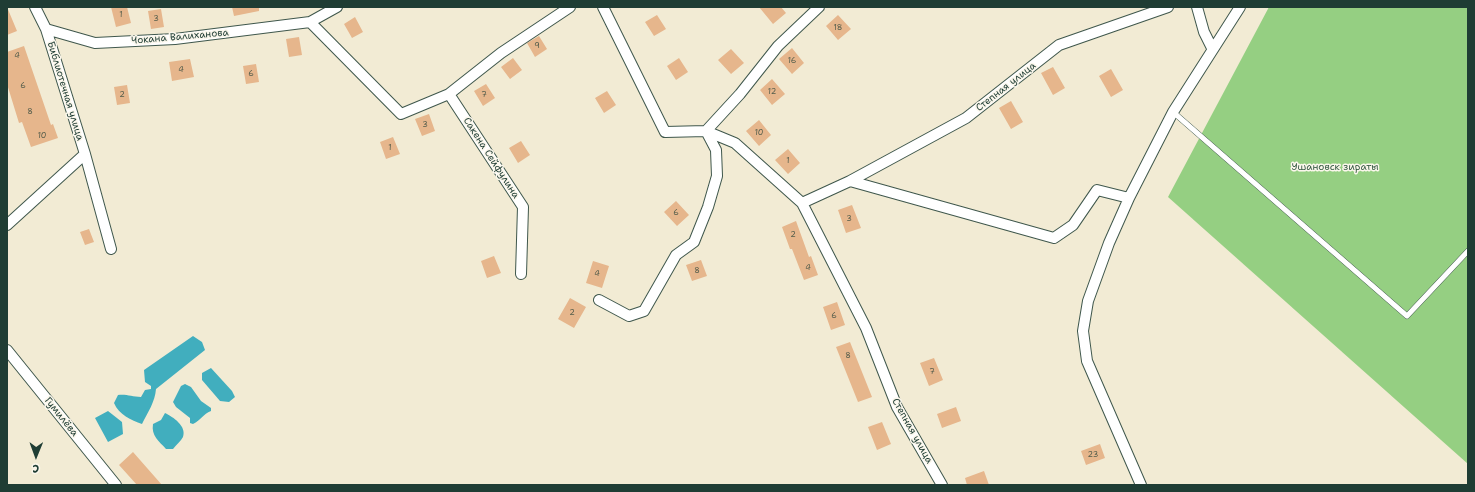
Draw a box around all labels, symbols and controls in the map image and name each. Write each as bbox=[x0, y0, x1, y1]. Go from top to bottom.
house number: 1 bbox=[119, 10, 123, 20]
house number: 3 bbox=[153, 14, 159, 24]
house number: 18 bbox=[834, 23, 842, 33]
street label: Чокана Валиханова bbox=[131, 27, 229, 47]
street label: Библиотечная улица bbox=[44, 40, 86, 142]
house number: 9 bbox=[534, 41, 540, 51]
house number: 4 bbox=[14, 51, 20, 61]
house number: 16 bbox=[788, 56, 796, 66]
street label: Степная улица bbox=[974, 60, 1038, 114]
house number: 4 bbox=[178, 65, 184, 75]
house number: 6 bbox=[248, 69, 254, 79]
house number: 6 bbox=[20, 81, 26, 91]
house number: 12 bbox=[768, 87, 776, 97]
house number: 2 bbox=[119, 90, 125, 100]
house number: 7 bbox=[481, 90, 487, 100]
house number: 8 bbox=[27, 107, 33, 117]
street label: Сакена Сейфулина bbox=[460, 115, 522, 201]
house number: 3 bbox=[422, 120, 428, 130]
house number: 10 bbox=[755, 128, 763, 138]
house number: 10 bbox=[38, 131, 46, 141]
house number: 1 bbox=[388, 143, 392, 153]
house number: 1 bbox=[786, 156, 790, 166]
park label: Ушановск зираты bbox=[1291, 161, 1379, 173]
house number: 6 bbox=[673, 208, 679, 218]
house number: 3 bbox=[846, 214, 852, 224]
house number: 2 bbox=[790, 230, 796, 240]
house number: 4 bbox=[805, 263, 811, 273]
house number: 8 bbox=[694, 266, 700, 276]
house number: 4 bbox=[594, 269, 600, 279]
house number: 2 bbox=[569, 308, 575, 318]
house number: 6 bbox=[831, 311, 837, 321]
house number: 8 bbox=[845, 351, 851, 361]
house number: 7 bbox=[929, 367, 935, 377]
street label: Гумилёва bbox=[42, 395, 80, 439]
street label: Степная улица bbox=[889, 396, 935, 466]
north arrow bbox=[16, 436, 56, 476]
house number: 23 bbox=[1088, 450, 1098, 460]
text: С bbox=[32, 461, 39, 476]

